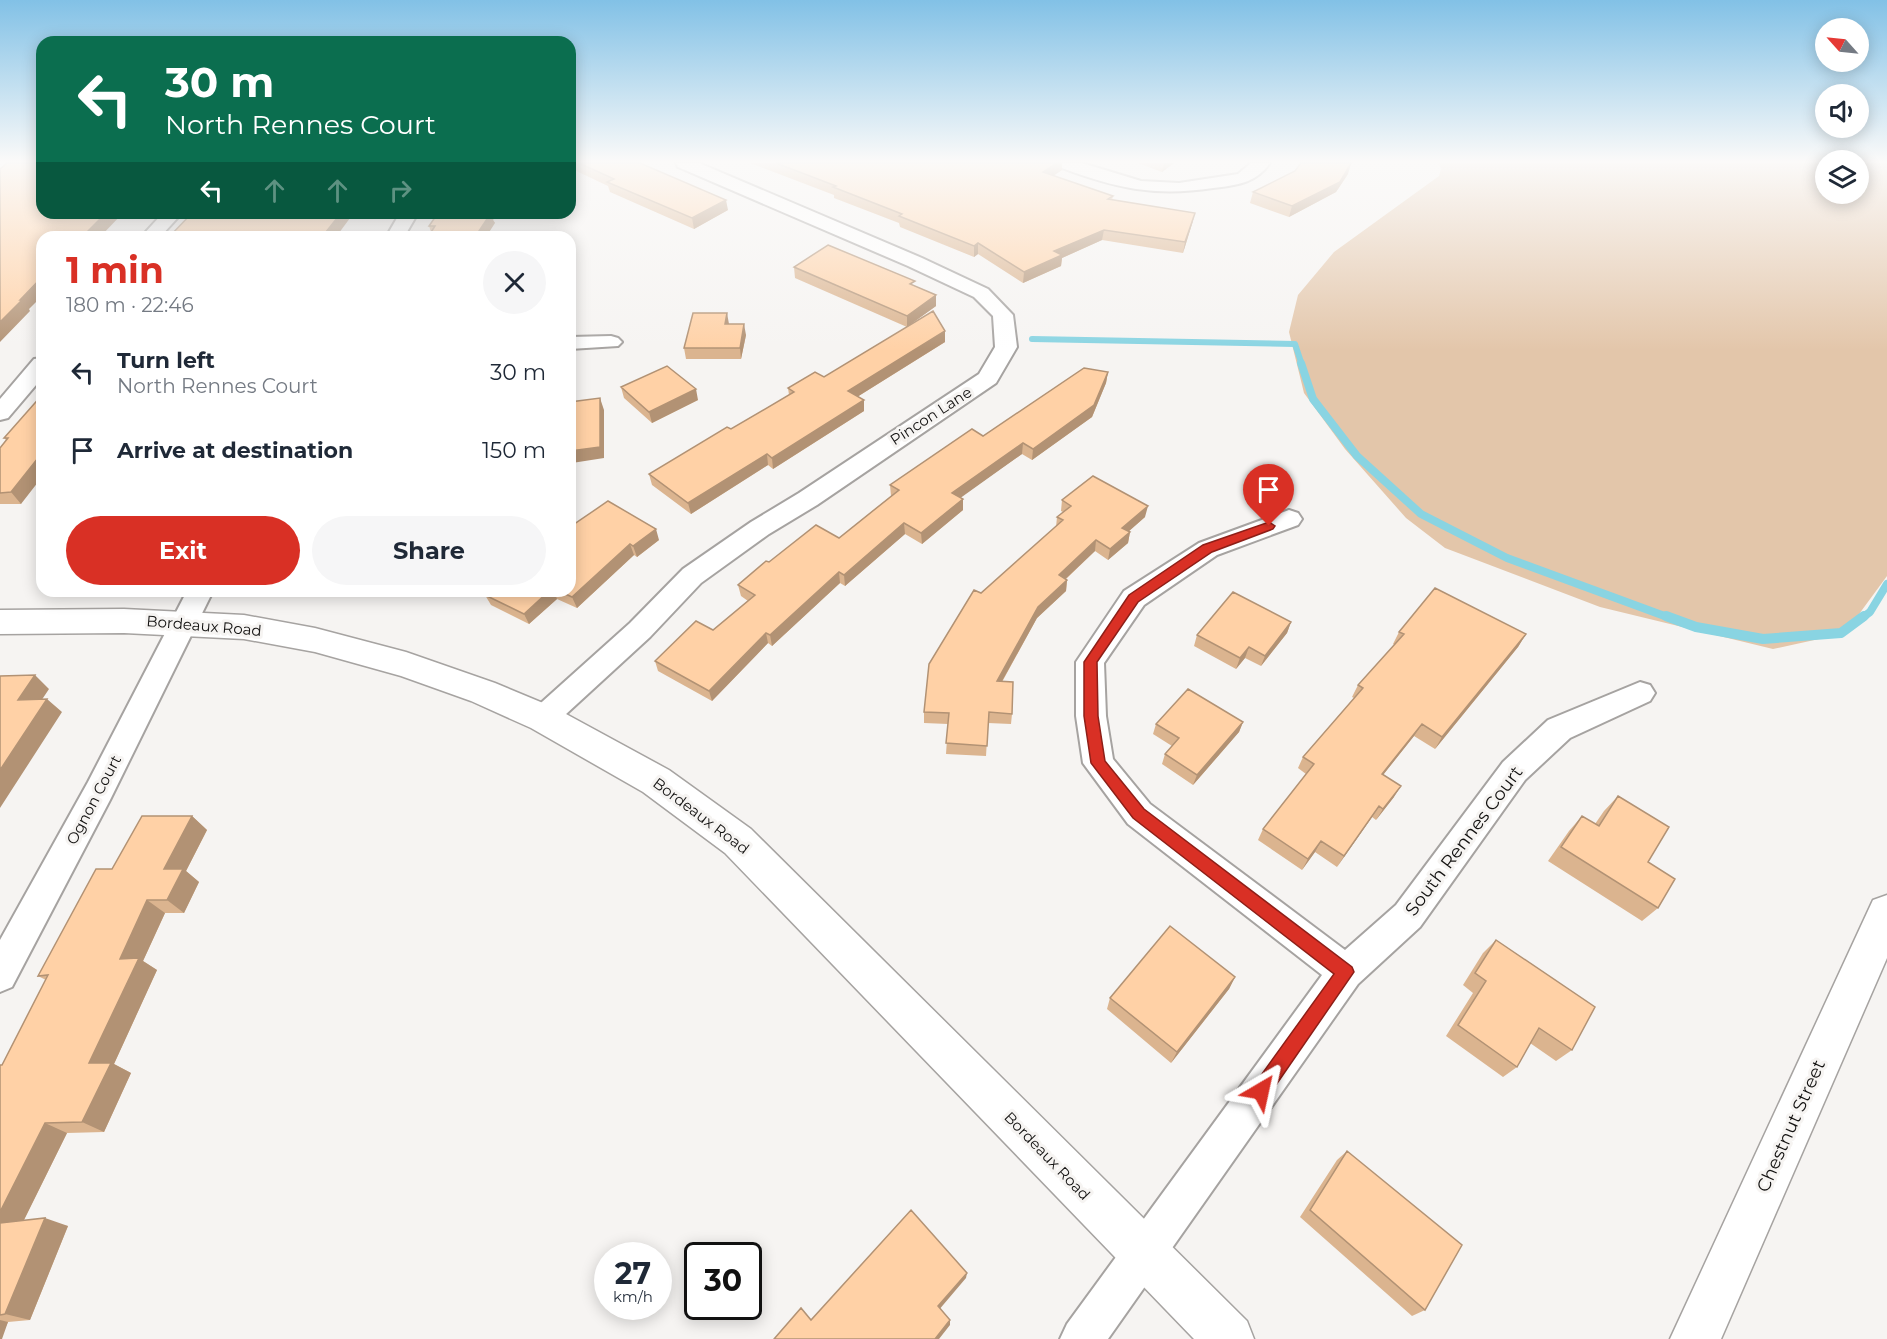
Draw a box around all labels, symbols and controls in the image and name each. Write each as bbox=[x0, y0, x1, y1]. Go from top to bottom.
north arrow bbox=[1815, 18, 1869, 72]
map controls bbox=[1815, 18, 1869, 204]
text: 30 m bbox=[165, 56, 274, 108]
icon: left bbox=[66, 60, 144, 138]
button: sound bbox=[1815, 84, 1869, 138]
text: North Rennes Court bbox=[165, 108, 436, 141]
button: layers bbox=[1815, 150, 1869, 204]
icon: left bbox=[195, 174, 228, 207]
icon: ahead bbox=[258, 174, 291, 207]
icon: ahead bbox=[321, 174, 354, 207]
icon: right bbox=[384, 174, 417, 207]
text: 1 min bbox=[66, 248, 164, 292]
button: close bbox=[483, 251, 546, 314]
text: 180 m · 22:46 bbox=[66, 293, 194, 317]
text: Turn left bbox=[117, 347, 215, 374]
icon: left bbox=[66, 356, 99, 389]
text: 30 m bbox=[490, 359, 546, 386]
text: North Rennes Court bbox=[117, 374, 318, 398]
street label: Pincon Lane bbox=[886, 382, 975, 449]
icon: arrive bbox=[66, 434, 99, 467]
text: Arrive at destination bbox=[117, 437, 353, 464]
text: 150 m bbox=[482, 437, 546, 464]
pin bbox=[1243, 464, 1294, 526]
icon: arrive bbox=[1252, 473, 1285, 506]
button: Exit bbox=[66, 516, 300, 585]
button: Share bbox=[312, 516, 546, 585]
street label: Bordeaux Road bbox=[146, 611, 262, 640]
street label: Ognon Court bbox=[62, 752, 125, 848]
street label: South Rennes Court bbox=[1401, 762, 1527, 920]
street label: Bordeaux Road bbox=[649, 773, 753, 858]
street label: Chestnut Street bbox=[1752, 1056, 1830, 1196]
position arrow bbox=[1229, 1059, 1293, 1123]
street label: Bordeaux Road bbox=[1000, 1107, 1094, 1204]
speed limit sign: 30 bbox=[684, 1242, 762, 1320]
text: 27 bbox=[615, 1255, 651, 1292]
text: km/h bbox=[613, 1287, 653, 1306]

